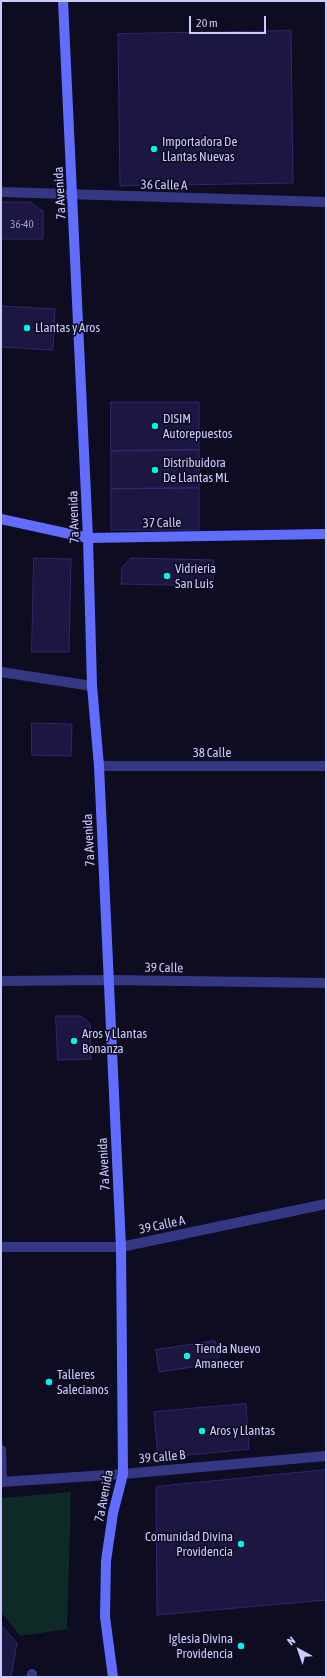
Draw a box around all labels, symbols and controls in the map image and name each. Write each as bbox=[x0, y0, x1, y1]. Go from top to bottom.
scale bar bbox=[191, 8, 268, 34]
text: 20 m bbox=[196, 16, 218, 30]
place label: Importadora De Llantas Nuevas bbox=[162, 134, 237, 165]
marker: Importadora De Llantas Nuevas bbox=[149, 144, 159, 154]
street label: 7a Avenida bbox=[51, 166, 69, 220]
street label: 36 Calle A bbox=[141, 177, 187, 193]
house number: 36-40 bbox=[10, 218, 34, 232]
place label: Llantas y Aros bbox=[35, 320, 100, 336]
marker: Llantas y Aros bbox=[22, 323, 32, 333]
place label: DISIM Autorepuestos bbox=[163, 411, 232, 442]
marker: DISIM Autorepuestos bbox=[150, 421, 160, 431]
place label: Distribuidora De Llantas ML bbox=[163, 455, 229, 486]
marker: Distribuidora De Llantas ML bbox=[150, 465, 160, 475]
street label: 7a Avenida bbox=[65, 490, 83, 544]
street label: 37 Calle bbox=[143, 515, 181, 531]
place label: Vidrieria San Luis bbox=[175, 561, 216, 592]
marker: Vidrieria San Luis bbox=[162, 571, 172, 581]
street label: 38 Calle bbox=[193, 745, 231, 761]
street label: 7a Avenida bbox=[80, 813, 98, 867]
street label: 39 Calle bbox=[145, 960, 183, 976]
place label: Aros y Llantas Bonanza bbox=[82, 1026, 147, 1057]
marker: Aros y Llantas Bonanza bbox=[69, 1036, 79, 1046]
street label: 7a Avenida bbox=[95, 1137, 113, 1191]
street label: 39 Calle A bbox=[138, 1213, 186, 1237]
place label: Tienda Nuevo Amanecer bbox=[195, 1341, 261, 1372]
marker: Tienda Nuevo Amanecer bbox=[182, 1351, 192, 1361]
place label: Talleres Salecianos bbox=[57, 1367, 109, 1398]
marker: Talleres Salecianos bbox=[44, 1377, 54, 1387]
place label: Aros y Llantas bbox=[210, 1423, 275, 1439]
marker: Aros y Llantas bbox=[197, 1426, 207, 1436]
street label: 39 Calle B bbox=[138, 1447, 186, 1467]
street label: 7a Avenida bbox=[91, 1469, 117, 1523]
place label: Comunidad Divina Providencia bbox=[145, 1529, 233, 1560]
marker: Comunidad Divina Providencia bbox=[236, 1539, 246, 1549]
north arrow bbox=[279, 1630, 319, 1670]
place label: Iglesia Divina Providencia bbox=[169, 1631, 233, 1662]
text: N bbox=[285, 1634, 298, 1647]
marker: Iglesia Divina Providencia bbox=[236, 1641, 246, 1651]

